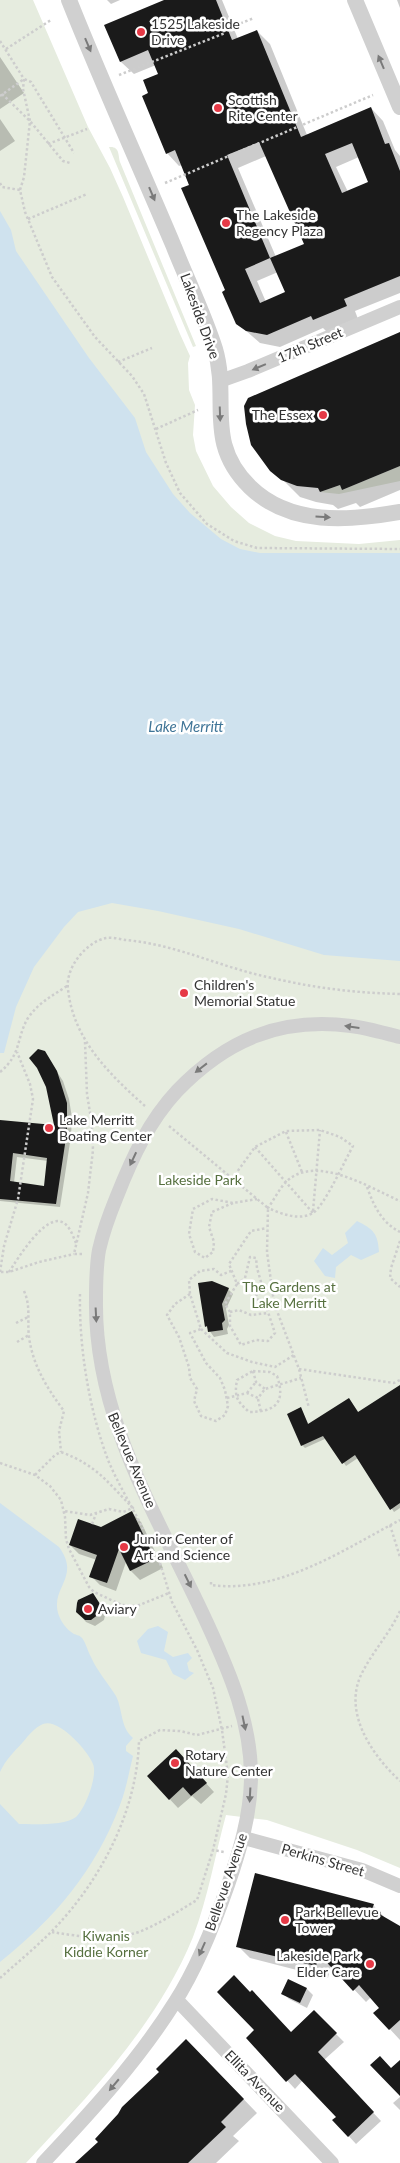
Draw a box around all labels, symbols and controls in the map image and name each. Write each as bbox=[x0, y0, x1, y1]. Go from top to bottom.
place label: 1525 Lakeside Drive bbox=[151, 15, 240, 48]
marker: 1525 Lakeside Drive bbox=[135, 26, 147, 38]
one-way arrow bbox=[84, 38, 92, 52]
one-way arrow bbox=[377, 55, 385, 69]
place label: Scottish Rite Center bbox=[228, 91, 298, 124]
marker: Scottish Rite Center bbox=[212, 102, 224, 114]
one-way arrow bbox=[148, 187, 156, 201]
place label: The Lakeside Regency Plaza bbox=[236, 206, 323, 239]
marker: The Lakeside Regency Plaza bbox=[220, 217, 232, 229]
street label: Lakeside Drive bbox=[177, 271, 224, 361]
street label: 17th Street bbox=[274, 323, 345, 366]
one-way arrow bbox=[251, 363, 266, 371]
one-way arrow bbox=[216, 406, 224, 422]
place label: The Essex bbox=[252, 406, 313, 423]
marker: The Essex bbox=[317, 409, 329, 421]
one-way arrow bbox=[315, 514, 331, 522]
water label: Lake Merritt bbox=[148, 717, 224, 735]
place label: Children's Memorial Statue bbox=[194, 976, 295, 1009]
marker: Children's Memorial Statue bbox=[178, 987, 190, 999]
one-way arrow bbox=[344, 1023, 360, 1031]
one-way arrow bbox=[195, 1063, 208, 1074]
place label: Lake Merritt Boating Center bbox=[59, 1111, 152, 1144]
marker: Lake Merritt Boating Center bbox=[43, 1122, 55, 1134]
one-way arrow bbox=[129, 1152, 137, 1166]
park label: Lakeside Park bbox=[158, 1171, 243, 1188]
park label: The Gardens at Lake Merritt bbox=[242, 1278, 336, 1311]
one-way arrow bbox=[92, 1307, 100, 1323]
street label: Bellevue Avenue bbox=[105, 1410, 160, 1510]
place label: Junior Center of Art and Science bbox=[134, 1530, 233, 1563]
marker: Junior Center of Art and Science bbox=[118, 1541, 130, 1553]
one-way arrow bbox=[184, 1574, 192, 1588]
place label: Aviary bbox=[98, 1600, 138, 1617]
marker: Aviary bbox=[82, 1603, 94, 1615]
one-way arrow bbox=[241, 1715, 249, 1731]
place label: Rotary Nature Center bbox=[185, 1746, 273, 1779]
marker: Rotary Nature Center bbox=[169, 1757, 181, 1769]
one-way arrow bbox=[245, 1787, 253, 1803]
street label: Bellevue Avenue bbox=[201, 1831, 250, 1933]
street label: Perkins Street bbox=[280, 1840, 366, 1879]
place label: Park Bellevue Tower bbox=[295, 1903, 379, 1936]
marker: Park Bellevue Tower bbox=[279, 1914, 291, 1926]
park label: Kiwanis Kiddie Korner bbox=[64, 1927, 148, 1960]
one-way arrow bbox=[198, 1942, 206, 1956]
place label: Lakeside Park Elder Care bbox=[276, 1947, 361, 1980]
marker: Lakeside Park Elder Care bbox=[364, 1958, 376, 1970]
street label: Ellita Avenue bbox=[222, 2046, 289, 2115]
one-way arrow bbox=[108, 2078, 120, 2090]

